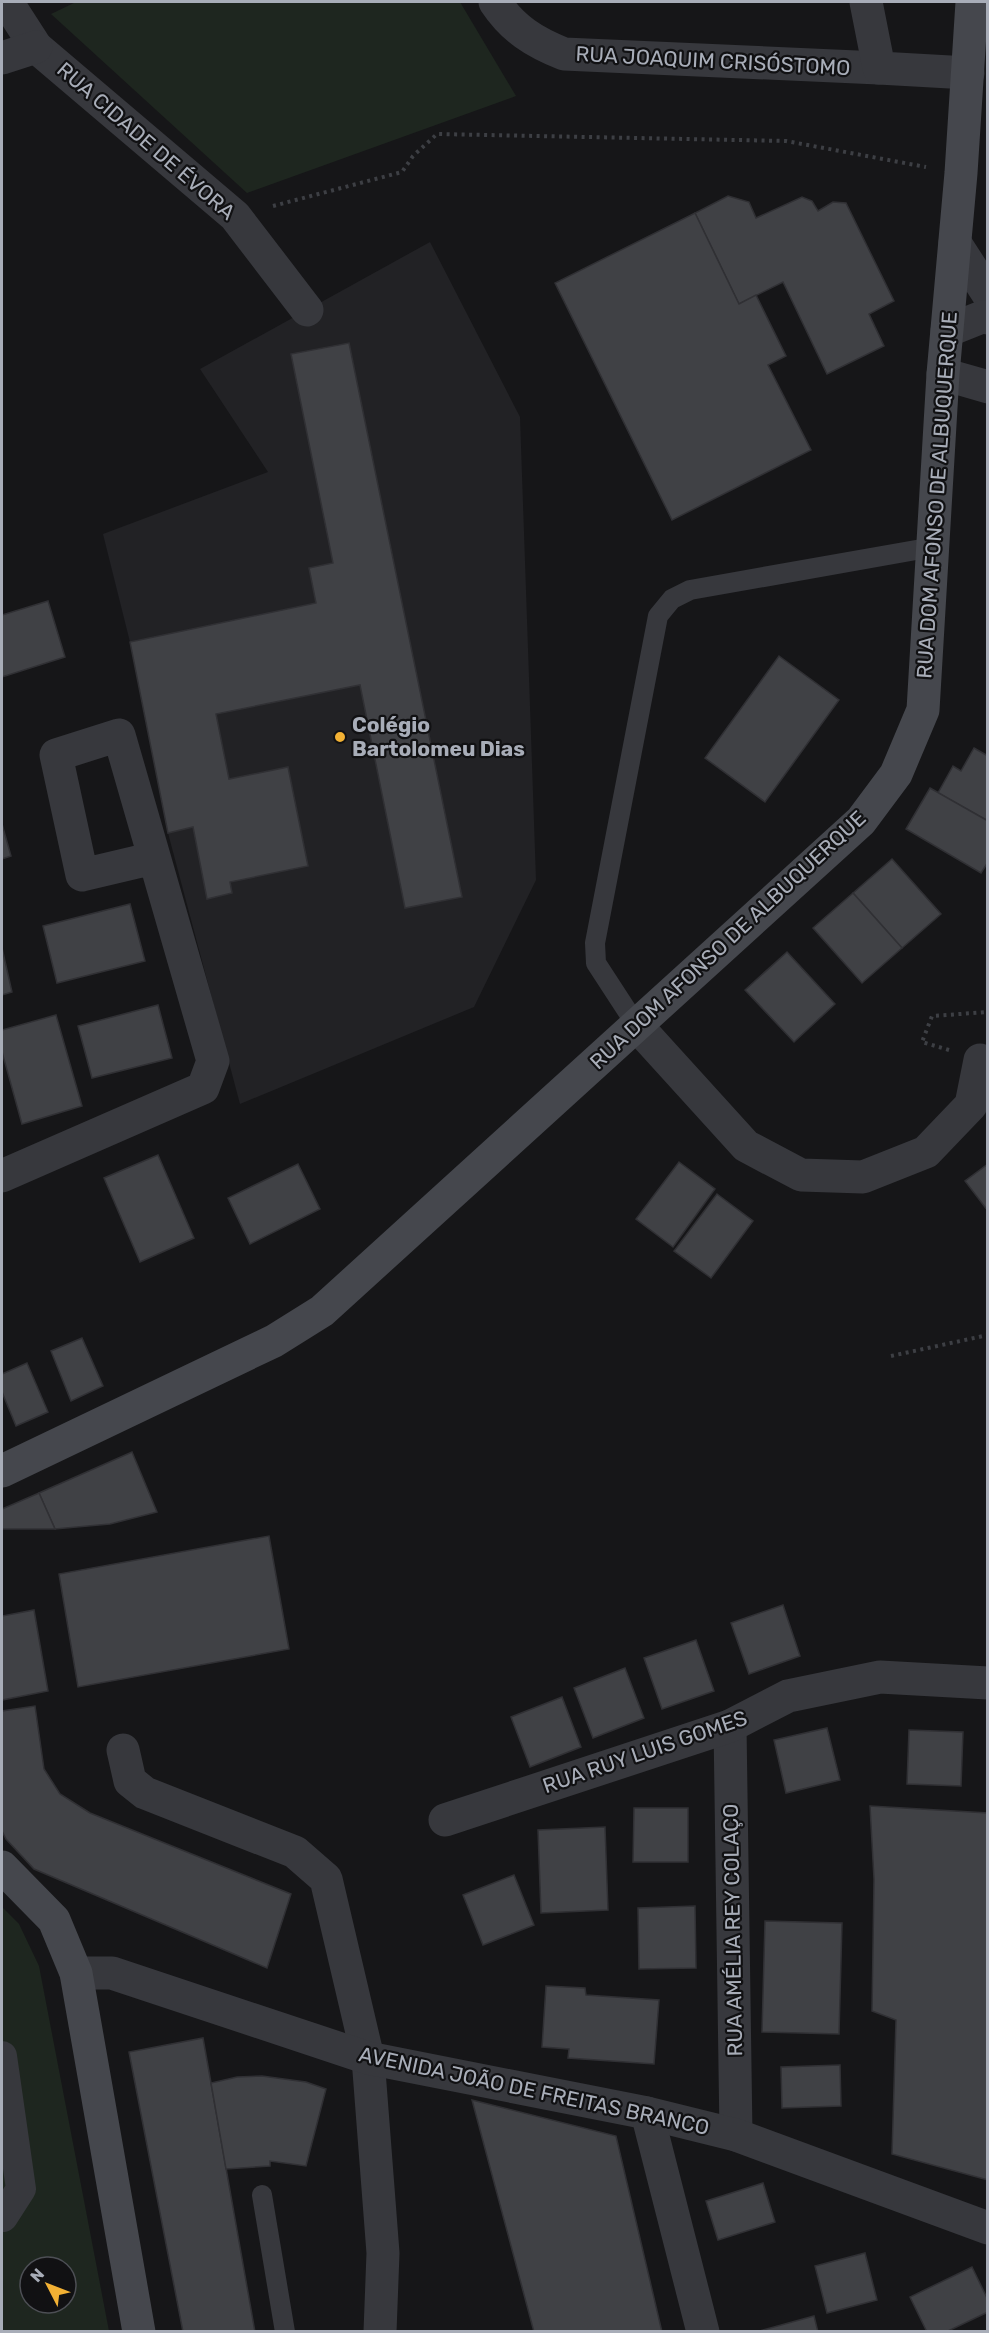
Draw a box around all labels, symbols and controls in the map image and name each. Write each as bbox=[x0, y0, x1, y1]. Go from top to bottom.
street label: RUA JOAQUIM CRISÓSTOMO bbox=[575, 41, 851, 80]
street label: RUA CIDADE DE ÉVORA bbox=[52, 57, 240, 225]
street label: RUA DOM AFONSO DE ALBUQUERQUE bbox=[911, 311, 962, 679]
place label: Colégio Bartolomeu Dias bbox=[352, 712, 525, 761]
marker: Colégio Bartolomeu Dias bbox=[333, 730, 347, 744]
street label: RUA DOM AFONSO DE ALBUQUERQUE bbox=[585, 805, 871, 1074]
street label: RUA RUY LUIS GOMES bbox=[539, 1705, 750, 1798]
street label: RUA AMÉLIA REY COLAÇO bbox=[718, 1804, 747, 2057]
street label: AVENIDA JOÃO DE FREITAS BRANCO bbox=[357, 2041, 711, 2140]
north arrow bbox=[18, 2255, 78, 2315]
text: N bbox=[26, 2265, 48, 2286]

